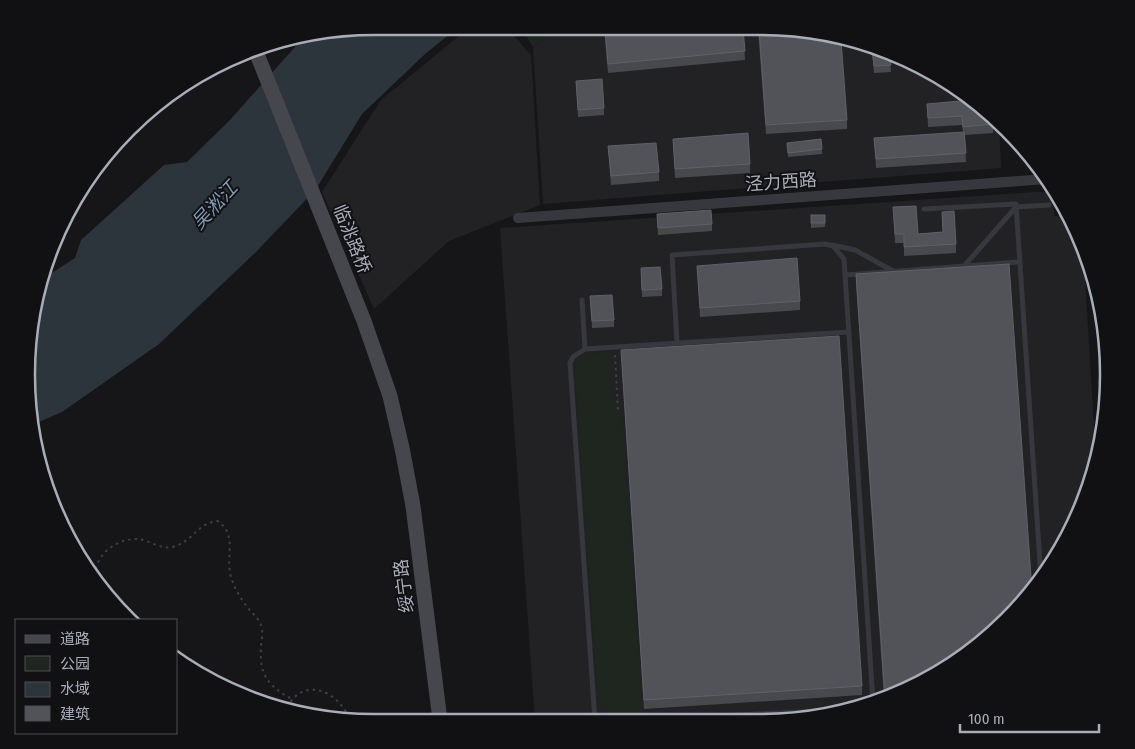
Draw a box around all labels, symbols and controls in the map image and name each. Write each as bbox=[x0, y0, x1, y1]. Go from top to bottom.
street label: 泾力西路 bbox=[744, 169, 818, 195]
water label: 吴淞江 bbox=[187, 175, 244, 234]
street label: 临洮路桥 bbox=[328, 202, 376, 276]
street label: 绥宁路 bbox=[390, 558, 418, 614]
legend bbox=[15, 619, 178, 734]
text: 道路 bbox=[60, 630, 90, 648]
text: 公园 bbox=[60, 655, 90, 673]
text: 水域 bbox=[60, 680, 90, 698]
scale bar bbox=[960, 702, 1099, 734]
text: 建筑 bbox=[60, 705, 90, 723]
text: 100 m bbox=[968, 710, 1005, 728]

